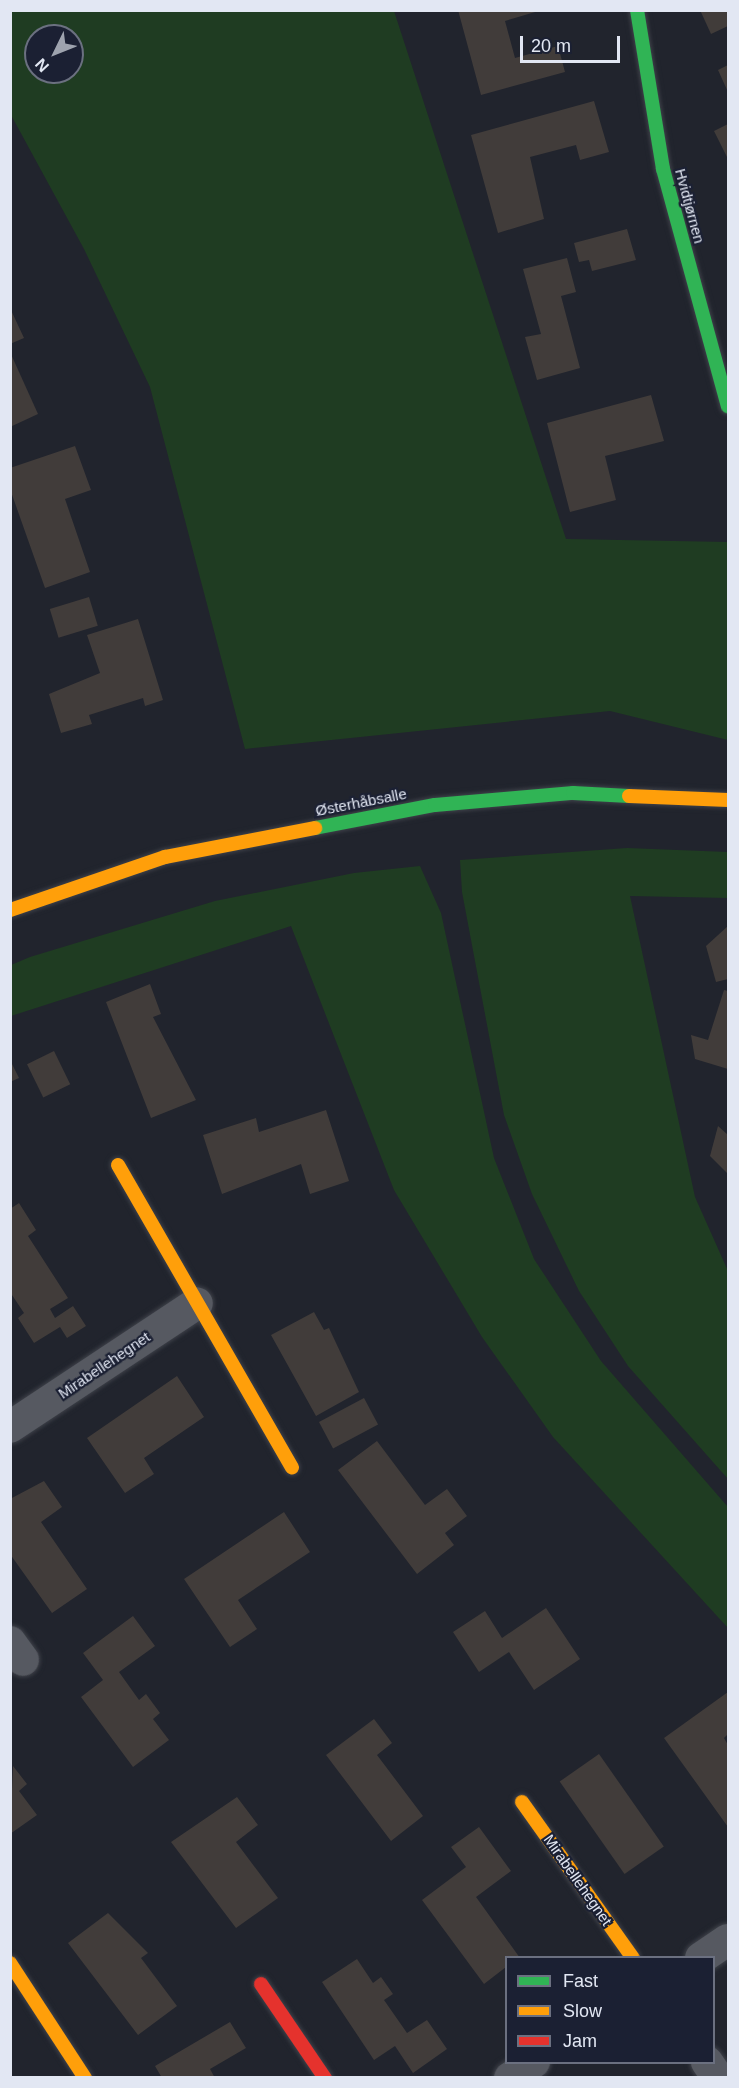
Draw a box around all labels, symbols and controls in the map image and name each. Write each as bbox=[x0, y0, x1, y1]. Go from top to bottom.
north arrow bbox=[24, 24, 84, 84]
scale bar bbox=[523, 24, 624, 62]
text: 20 m bbox=[531, 36, 571, 56]
text: N bbox=[32, 55, 52, 75]
street label: Hvidtjørnen bbox=[671, 167, 709, 245]
street label: Østerhåbsalle bbox=[314, 784, 408, 820]
street label: Mirabellehegnet bbox=[55, 1328, 153, 1402]
street label: Mirabellehegnet bbox=[540, 1831, 616, 1929]
legend bbox=[505, 1956, 715, 2064]
text: Fast bbox=[563, 1971, 598, 1991]
text: Slow bbox=[563, 2001, 602, 2021]
text: Jam bbox=[563, 2031, 597, 2051]

